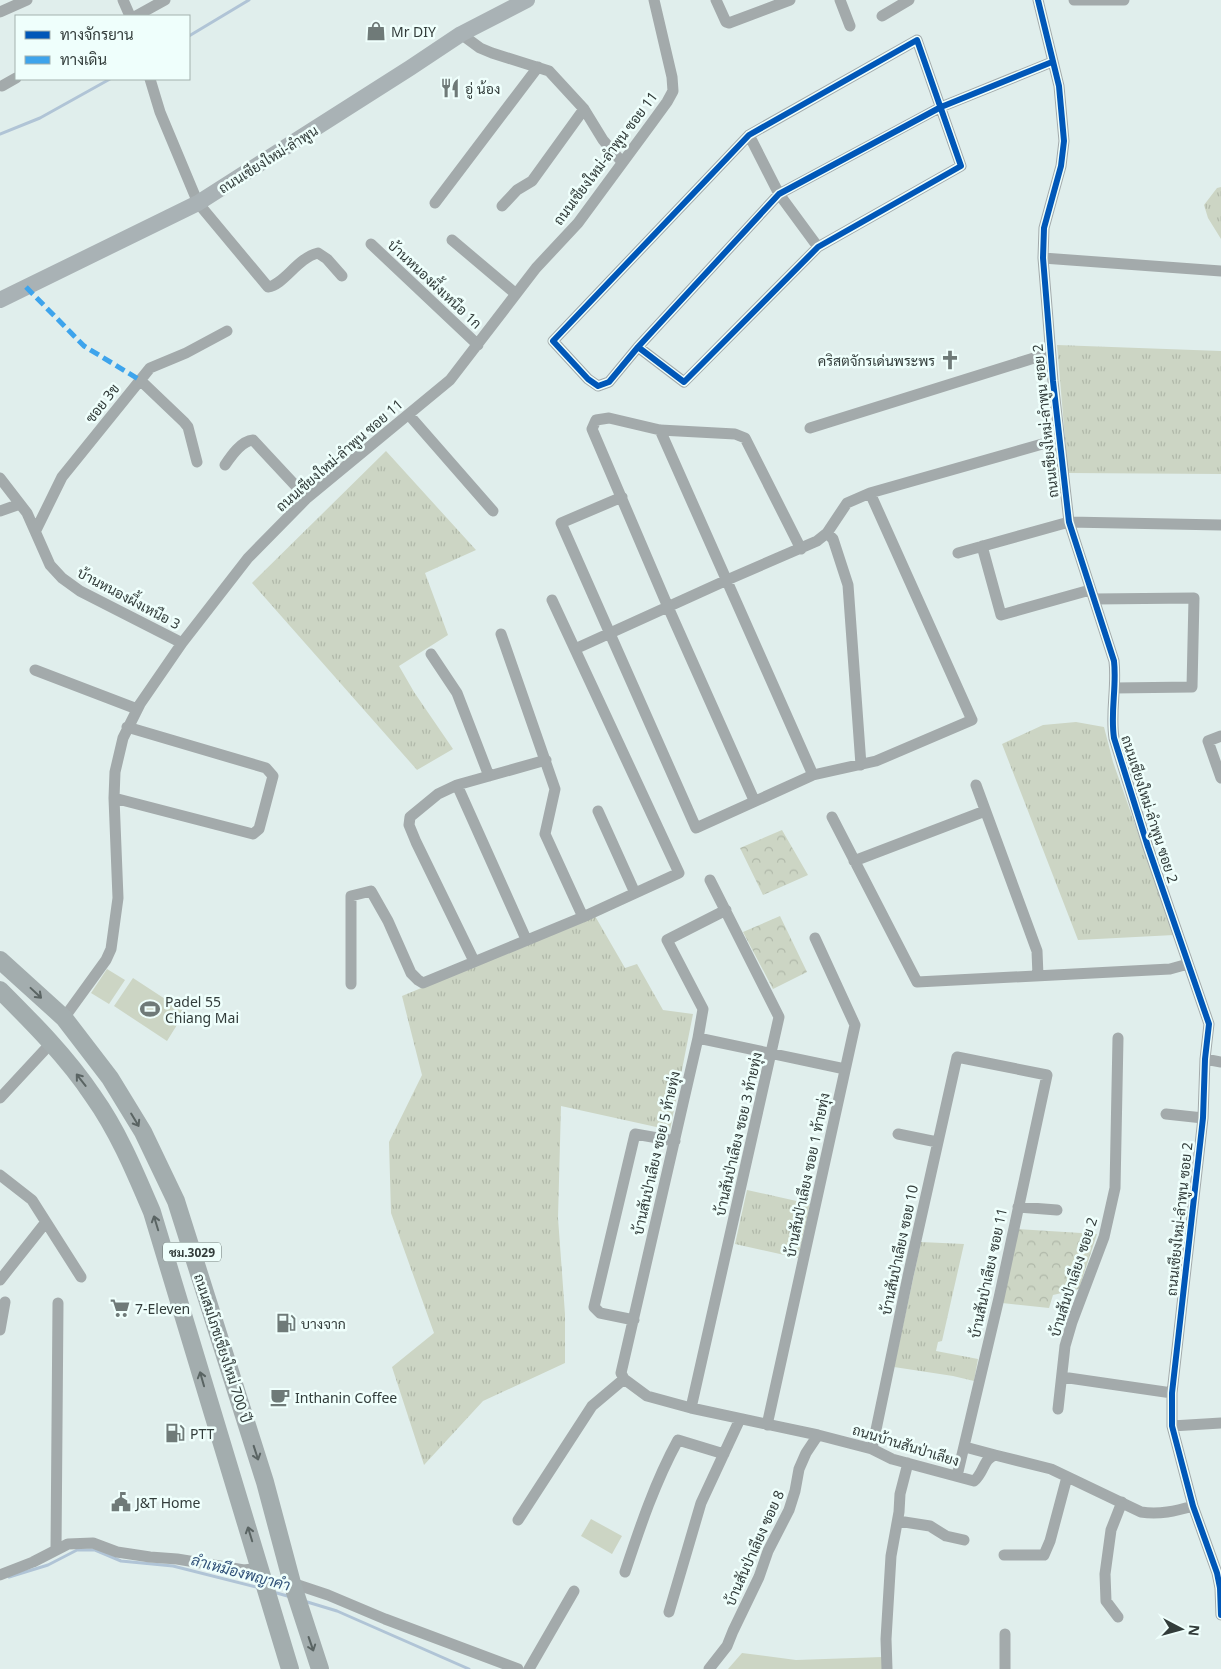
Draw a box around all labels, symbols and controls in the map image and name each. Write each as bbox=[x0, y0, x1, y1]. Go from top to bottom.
legend bbox=[15, 15, 190, 80]
shop icon: Mr DIY bbox=[365, 20, 387, 42]
place label: Mr DIY bbox=[391, 22, 436, 41]
text: ทางจักรยาน bbox=[60, 24, 134, 44]
text: ทางเดิน bbox=[60, 49, 107, 69]
restaurant icon: อู่ น้อง bbox=[439, 77, 461, 99]
place label: อู่ น้อง bbox=[465, 79, 500, 99]
street label: ถนนเชียงใหม่-ลำพูน ซอย 11 bbox=[549, 87, 662, 229]
street label: ถนนเชียงใหม่-ลำพูน bbox=[214, 121, 322, 198]
street label: บ้านหนองผึ้งเหนือ 1ก bbox=[384, 234, 488, 333]
street label: ถนนเชียงใหม่-ลำพูน ซอย 2 bbox=[1027, 343, 1064, 499]
church icon: คริสตจักรเด่นพระพร bbox=[939, 349, 961, 371]
place label: คริสตจักรเด่นพระพร bbox=[818, 351, 935, 370]
street label: ซอย 3ข bbox=[81, 379, 123, 427]
street label: ถนนเชียงใหม่-ลำพูน ซอย 11 bbox=[271, 395, 407, 516]
street label: บ้านหนองผึ้งเหนือ 3 bbox=[74, 561, 185, 633]
street label: ถนนเชียงใหม่-ลำพูน ซอย 2 bbox=[1116, 733, 1183, 886]
one-way arrow bbox=[30, 987, 43, 999]
place label: Padel 55 Chiang Mai bbox=[165, 992, 239, 1027]
sports icon: Padel 55 Chiang Mai bbox=[139, 998, 161, 1020]
street label: บ้านสันป่าเลียง ซอย 3 ท้ายทุ่ง bbox=[710, 1050, 767, 1218]
street label: บ้านสันป่าเลียง ซอย 5 ท้ายทุ่ง bbox=[628, 1069, 685, 1237]
one-way arrow bbox=[76, 1074, 87, 1087]
street label: บ้านสันป่าเลียง ซอย 1 ท้ายทุ่ง bbox=[780, 1091, 835, 1259]
one-way arrow bbox=[131, 1113, 141, 1127]
street label: ถนนเชียงใหม่-ลำพูน ซอย 2 bbox=[1161, 1141, 1198, 1297]
street label: บ้านสันป่าเลียง ซอย 10 bbox=[876, 1183, 922, 1317]
street label: บ้านสันป่าเลียง ซอย 11 bbox=[965, 1206, 1011, 1340]
street label: บ้านสันป่าเลียง ซอย 2 bbox=[1045, 1215, 1101, 1339]
one-way arrow bbox=[150, 1216, 160, 1232]
road number: ชม.3029 bbox=[163, 1242, 221, 1262]
street label: ถนนสมโภชเชียงใหม่ 700 ปี bbox=[190, 1271, 256, 1425]
supermarket icon: 7-Eleven bbox=[109, 1297, 131, 1319]
place label: 7-Eleven bbox=[135, 1299, 190, 1318]
fuel station icon: บางจาก bbox=[275, 1312, 297, 1334]
place label: บางจาก bbox=[301, 1314, 346, 1333]
one-way arrow bbox=[197, 1371, 207, 1387]
cafe icon: Inthanin Coffee bbox=[269, 1386, 291, 1408]
place label: Inthanin Coffee bbox=[295, 1388, 397, 1407]
street label: ถนนบ้านสันป่าเลียง bbox=[850, 1420, 962, 1470]
fuel station icon: PTT bbox=[164, 1422, 186, 1444]
place label: PTT bbox=[190, 1424, 215, 1443]
one-way arrow bbox=[252, 1445, 261, 1461]
street label: บ้านสันป่าเลียง ซอย 8 bbox=[720, 1487, 788, 1609]
public building icon: J&T Home bbox=[110, 1491, 132, 1513]
place label: J&T Home bbox=[134, 1493, 201, 1512]
one-way arrow bbox=[244, 1527, 254, 1543]
water label: ลำเหมืองพญาคำ bbox=[189, 1549, 293, 1595]
north arrow bbox=[1156, 1604, 1206, 1654]
text: N bbox=[1184, 1624, 1204, 1637]
one-way arrow bbox=[307, 1636, 316, 1651]

